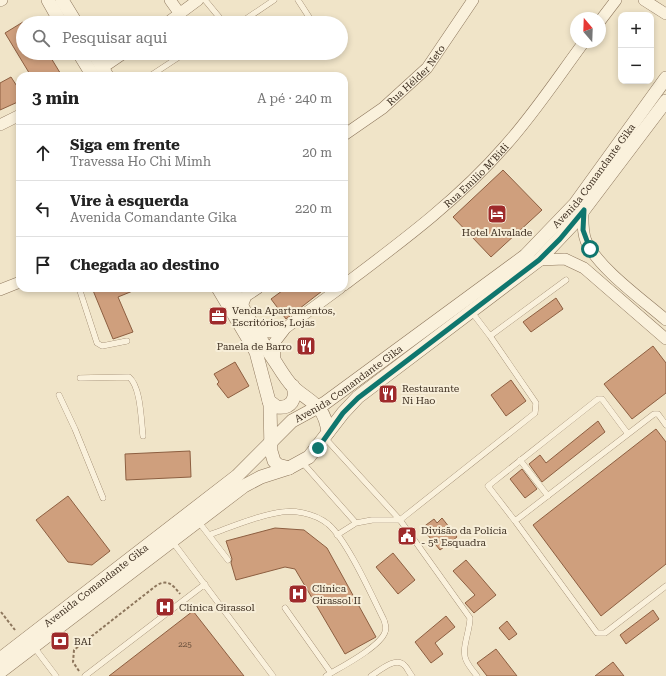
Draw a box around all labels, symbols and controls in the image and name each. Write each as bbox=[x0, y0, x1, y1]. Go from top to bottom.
north arrow bbox=[570, 12, 606, 48]
map controls bbox=[618, 12, 654, 84]
button: + bbox=[618, 12, 654, 48]
search box bbox=[16, 16, 348, 60]
icon: search bbox=[30, 27, 52, 49]
text: Pesquisar aqui bbox=[62, 29, 167, 47]
street label: Rua Hélder Neto bbox=[384, 43, 447, 107]
button: − bbox=[618, 48, 654, 84]
text: 3 min bbox=[32, 88, 79, 108]
text: A pé · 240 m bbox=[257, 91, 332, 106]
street label: Avenida Comandante Gika bbox=[550, 121, 637, 230]
text: Siga em frente bbox=[70, 136, 180, 154]
street label: Rua Emilio M'Bidi bbox=[442, 141, 510, 209]
icon: ahead bbox=[32, 142, 54, 164]
text: 20 m bbox=[302, 145, 332, 160]
text: Travessa Ho Chi Mimh bbox=[70, 154, 211, 169]
text: Vire à esquerda bbox=[70, 192, 189, 210]
icon: left bbox=[32, 198, 54, 220]
text: 220 m bbox=[295, 201, 332, 216]
hotel icon: Hotel Alvalade bbox=[486, 203, 508, 225]
text: Avenida Comandante Gika bbox=[70, 210, 237, 225]
place label: Hotel Alvalade bbox=[462, 227, 533, 238]
route start bbox=[581, 240, 599, 258]
icon: arrive bbox=[32, 254, 54, 276]
text: Chegada ao destino bbox=[70, 256, 219, 274]
office icon: Venda Apartamentos, Escritórios, Lojas bbox=[207, 305, 229, 327]
place label: Venda Apartamentos, Escritórios, Lojas bbox=[232, 305, 335, 328]
restaurant icon: Panela de Barro bbox=[295, 335, 317, 357]
place label: Panela de Barro bbox=[217, 341, 292, 352]
street label: Avenida Comandante Gika bbox=[292, 342, 405, 424]
restaurant icon: Restaurante Ni Hao bbox=[377, 383, 399, 405]
place label: Restaurante Ni Hao bbox=[402, 383, 460, 406]
route end bbox=[309, 439, 327, 457]
public building icon: Divisão da Polícia - 5ª Esquadra bbox=[396, 525, 418, 547]
place label: Divisão da Polícia - 5ª Esquadra bbox=[421, 525, 507, 548]
street label: Avenida Comandante Gika bbox=[42, 541, 150, 629]
hospital icon: Clínica Girassol II bbox=[287, 583, 309, 605]
place label: Clínica Girassol II bbox=[312, 583, 361, 606]
hospital icon: Clínica Girassol bbox=[154, 596, 176, 618]
place label: Clínica Girassol bbox=[179, 602, 255, 613]
bank icon: BAI bbox=[49, 630, 71, 652]
place label: BAI bbox=[74, 636, 92, 647]
house number: 225 bbox=[178, 640, 192, 649]

